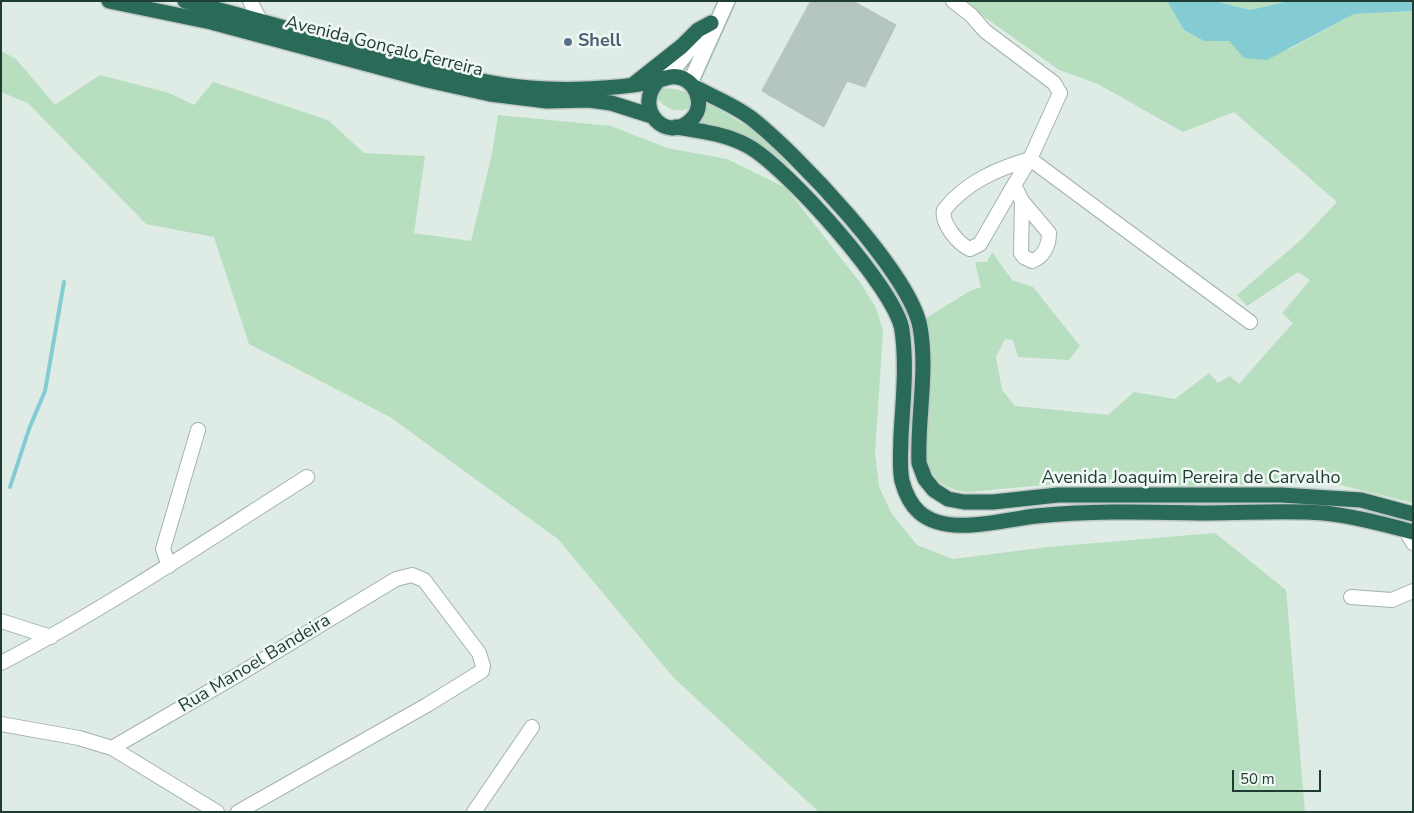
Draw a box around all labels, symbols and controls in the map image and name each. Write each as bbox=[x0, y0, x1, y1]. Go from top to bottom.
street label: Avenida Gonçalo Ferreira bbox=[283, 12, 485, 82]
place label: Shell bbox=[578, 31, 621, 53]
marker: Shell bbox=[562, 36, 574, 48]
street label: Avenida Joaquim Pereira de Carvalho bbox=[1042, 468, 1340, 490]
street label: Rua Manoel Bandeira bbox=[175, 610, 335, 718]
scale bar bbox=[1234, 760, 1323, 792]
text: 50 m bbox=[1240, 769, 1275, 789]

